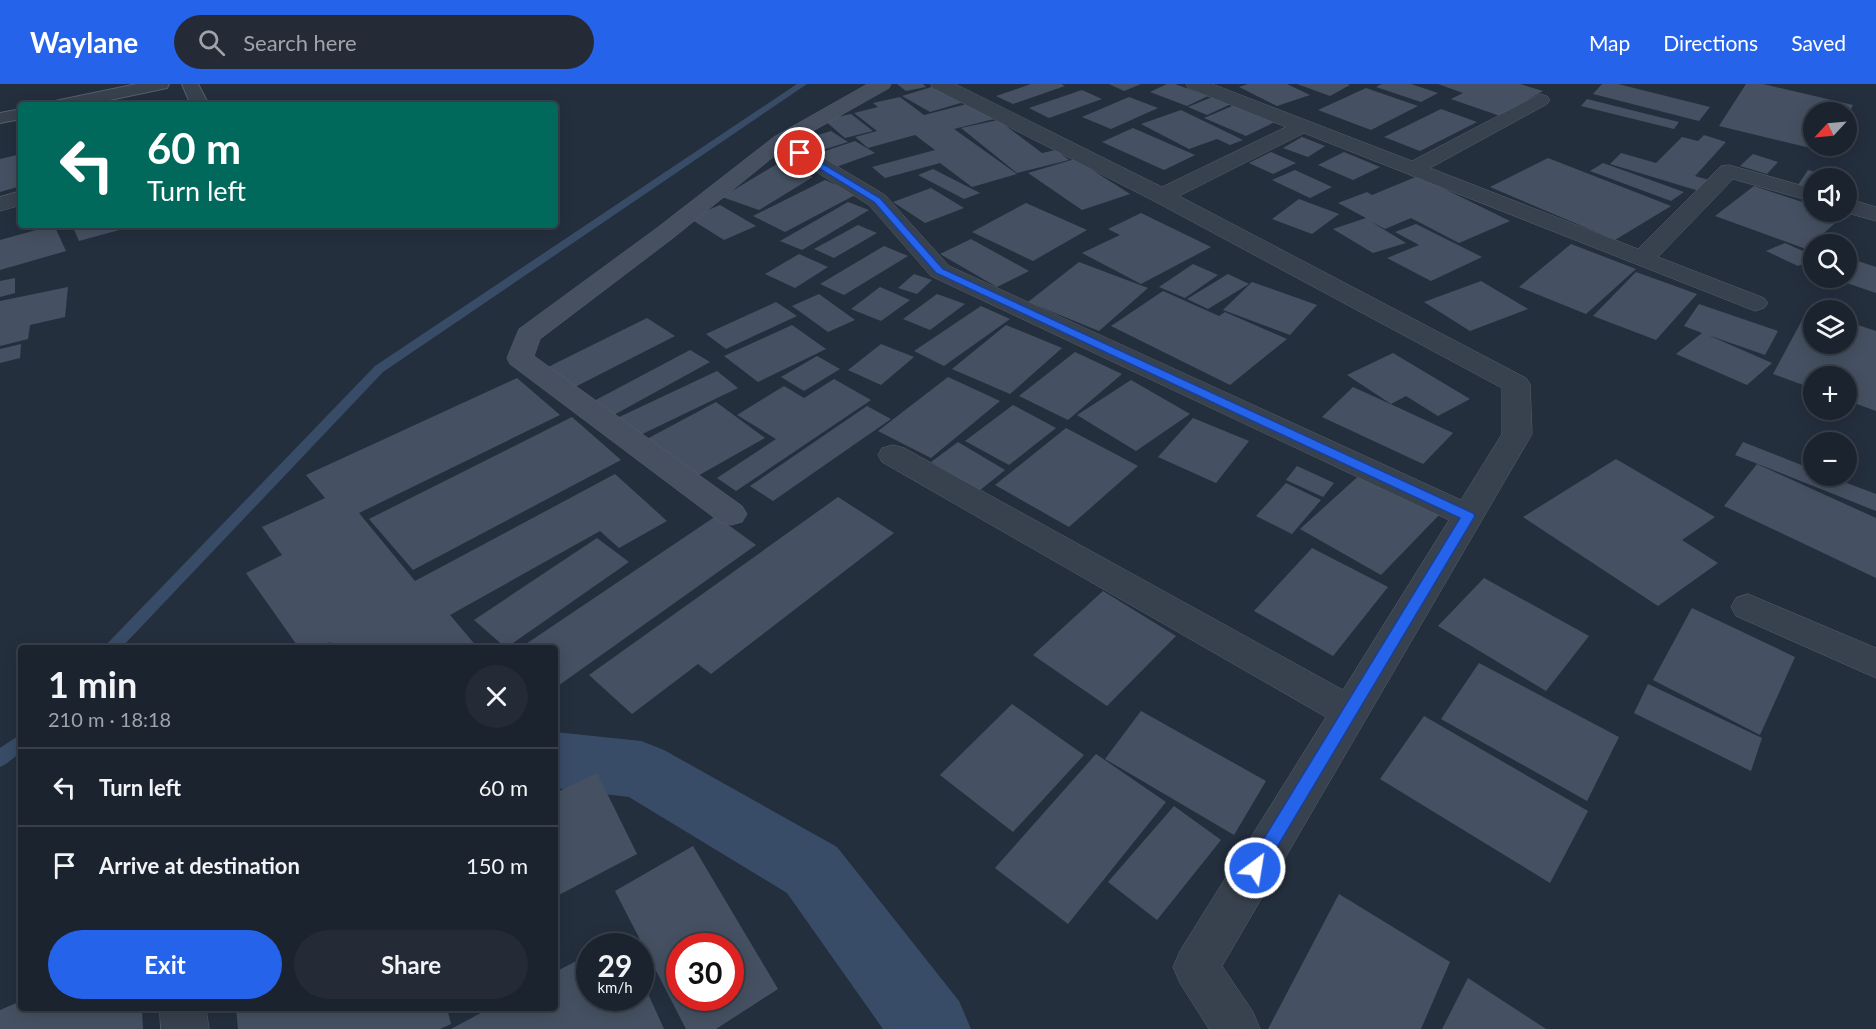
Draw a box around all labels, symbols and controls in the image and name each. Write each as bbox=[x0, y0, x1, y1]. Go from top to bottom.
search box bbox=[174, 15, 594, 69]
text: Waylane bbox=[30, 25, 138, 59]
icon: search bbox=[195, 26, 228, 59]
text: Search here bbox=[243, 29, 357, 56]
text: Map bbox=[1589, 30, 1630, 55]
text: Directions bbox=[1663, 30, 1758, 55]
text: Saved bbox=[1791, 30, 1846, 55]
north arrow bbox=[1803, 102, 1857, 156]
map controls bbox=[1803, 102, 1857, 486]
text: 60 m bbox=[147, 123, 241, 173]
icon: left bbox=[48, 126, 126, 204]
pin bbox=[774, 127, 825, 178]
icon: arrive bbox=[783, 136, 816, 169]
button: sound bbox=[1803, 168, 1857, 222]
text: Turn left bbox=[147, 174, 246, 207]
button: search bbox=[1803, 234, 1857, 288]
button: layers bbox=[1803, 300, 1857, 354]
button: + bbox=[1803, 366, 1857, 420]
button: − bbox=[1803, 432, 1857, 486]
text: 1 min bbox=[48, 662, 137, 706]
button: close bbox=[465, 665, 528, 728]
text: 210 m · 18:18 bbox=[48, 707, 171, 731]
icon: left bbox=[48, 771, 81, 804]
text: Turn left bbox=[99, 774, 181, 801]
text: 60 m bbox=[479, 774, 528, 801]
position arrow bbox=[1223, 836, 1287, 900]
icon: arrive bbox=[48, 849, 81, 882]
text: Arrive at destination bbox=[99, 852, 300, 879]
text: 150 m bbox=[466, 852, 528, 879]
button: Exit bbox=[48, 930, 282, 999]
button: Share bbox=[294, 930, 528, 999]
speed limit sign: 30 bbox=[666, 933, 744, 1011]
text: 29 bbox=[598, 947, 632, 983]
text: km/h bbox=[597, 978, 633, 996]

